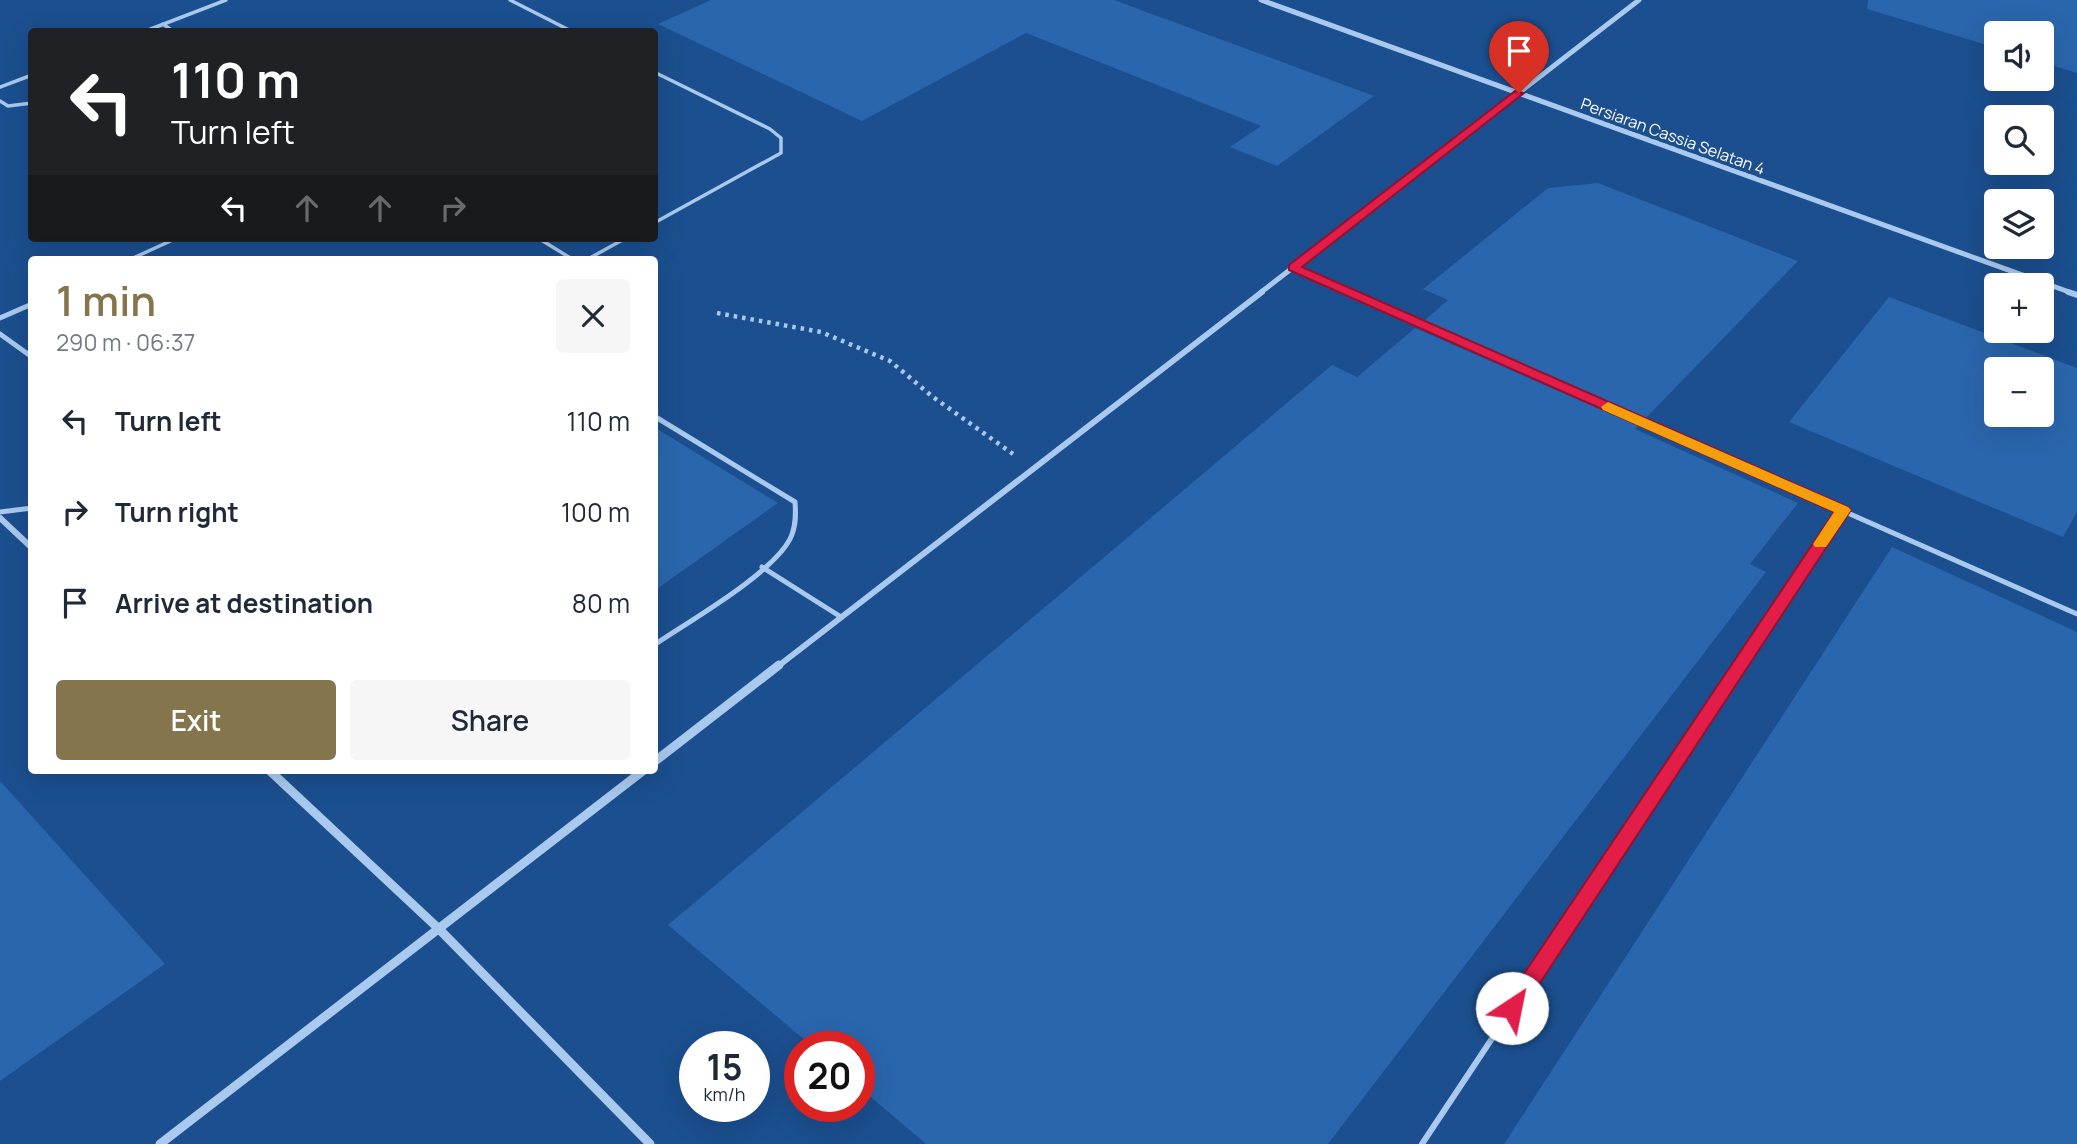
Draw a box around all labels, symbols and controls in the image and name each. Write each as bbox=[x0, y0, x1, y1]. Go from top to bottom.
pin bbox=[1489, 21, 1549, 93]
map controls bbox=[1984, 21, 2054, 427]
button: sound bbox=[1984, 21, 2054, 91]
icon: arrive bbox=[1500, 32, 1538, 70]
text: 110 m bbox=[171, 46, 300, 113]
icon: left bbox=[56, 56, 147, 147]
street label: Persiaran Cassia Selatan 4 bbox=[1578, 92, 1768, 180]
button: search bbox=[1984, 105, 2054, 175]
text: Turn left bbox=[171, 110, 295, 154]
icon: left bbox=[215, 189, 253, 227]
icon: ahead bbox=[288, 189, 326, 227]
icon: ahead bbox=[361, 189, 399, 227]
icon: right bbox=[434, 189, 472, 227]
button: layers bbox=[1984, 189, 2054, 259]
text: 1 min bbox=[56, 271, 156, 329]
button: + bbox=[1984, 273, 2054, 343]
button: close bbox=[556, 279, 630, 353]
text: 290 m · 06:37 bbox=[56, 326, 195, 358]
button: − bbox=[1984, 357, 2054, 427]
icon: left bbox=[56, 402, 94, 440]
text: Turn left bbox=[115, 403, 222, 439]
text: 110 m bbox=[567, 403, 630, 439]
icon: right bbox=[56, 493, 94, 531]
text: Turn right bbox=[115, 494, 239, 530]
text: 100 m bbox=[561, 494, 630, 530]
icon: arrive bbox=[56, 584, 94, 622]
text: Arrive at destination bbox=[115, 585, 373, 621]
text: 80 m bbox=[572, 585, 630, 621]
button: Exit bbox=[56, 680, 336, 760]
button: Share bbox=[350, 680, 630, 760]
position arrow bbox=[1475, 971, 1549, 1045]
speed limit sign: 20 bbox=[784, 1031, 875, 1122]
text: 15 bbox=[707, 1043, 742, 1091]
text: km/h bbox=[704, 1082, 745, 1106]

